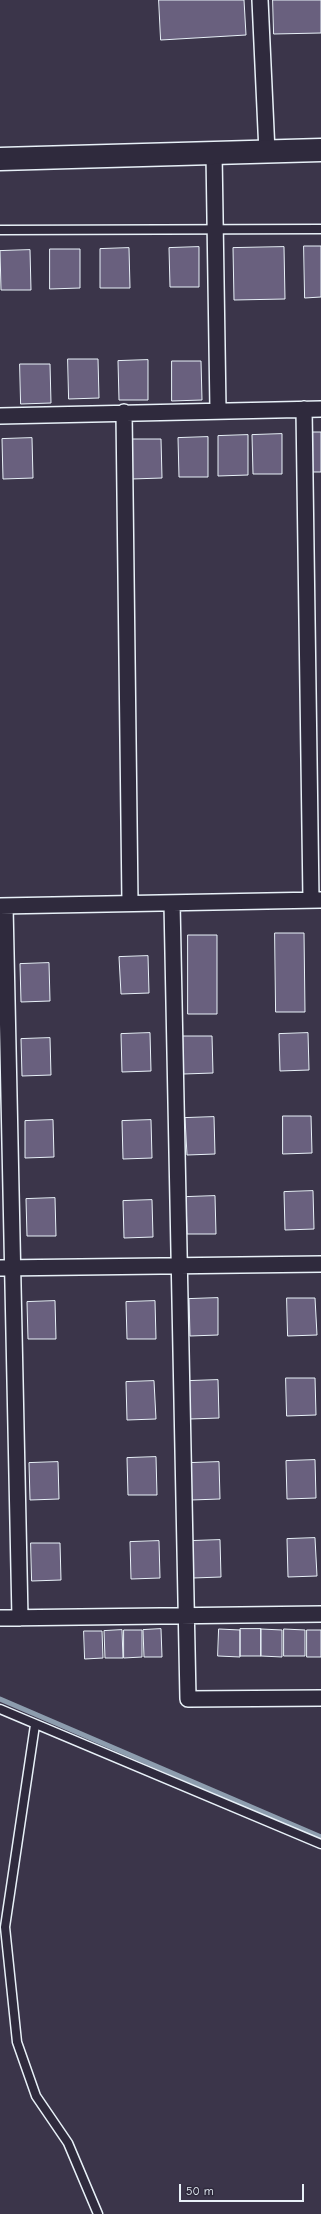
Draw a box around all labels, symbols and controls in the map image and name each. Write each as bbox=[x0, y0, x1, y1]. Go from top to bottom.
scale bar bbox=[181, 2176, 306, 2202]
text: 50 m bbox=[186, 2184, 214, 2198]

